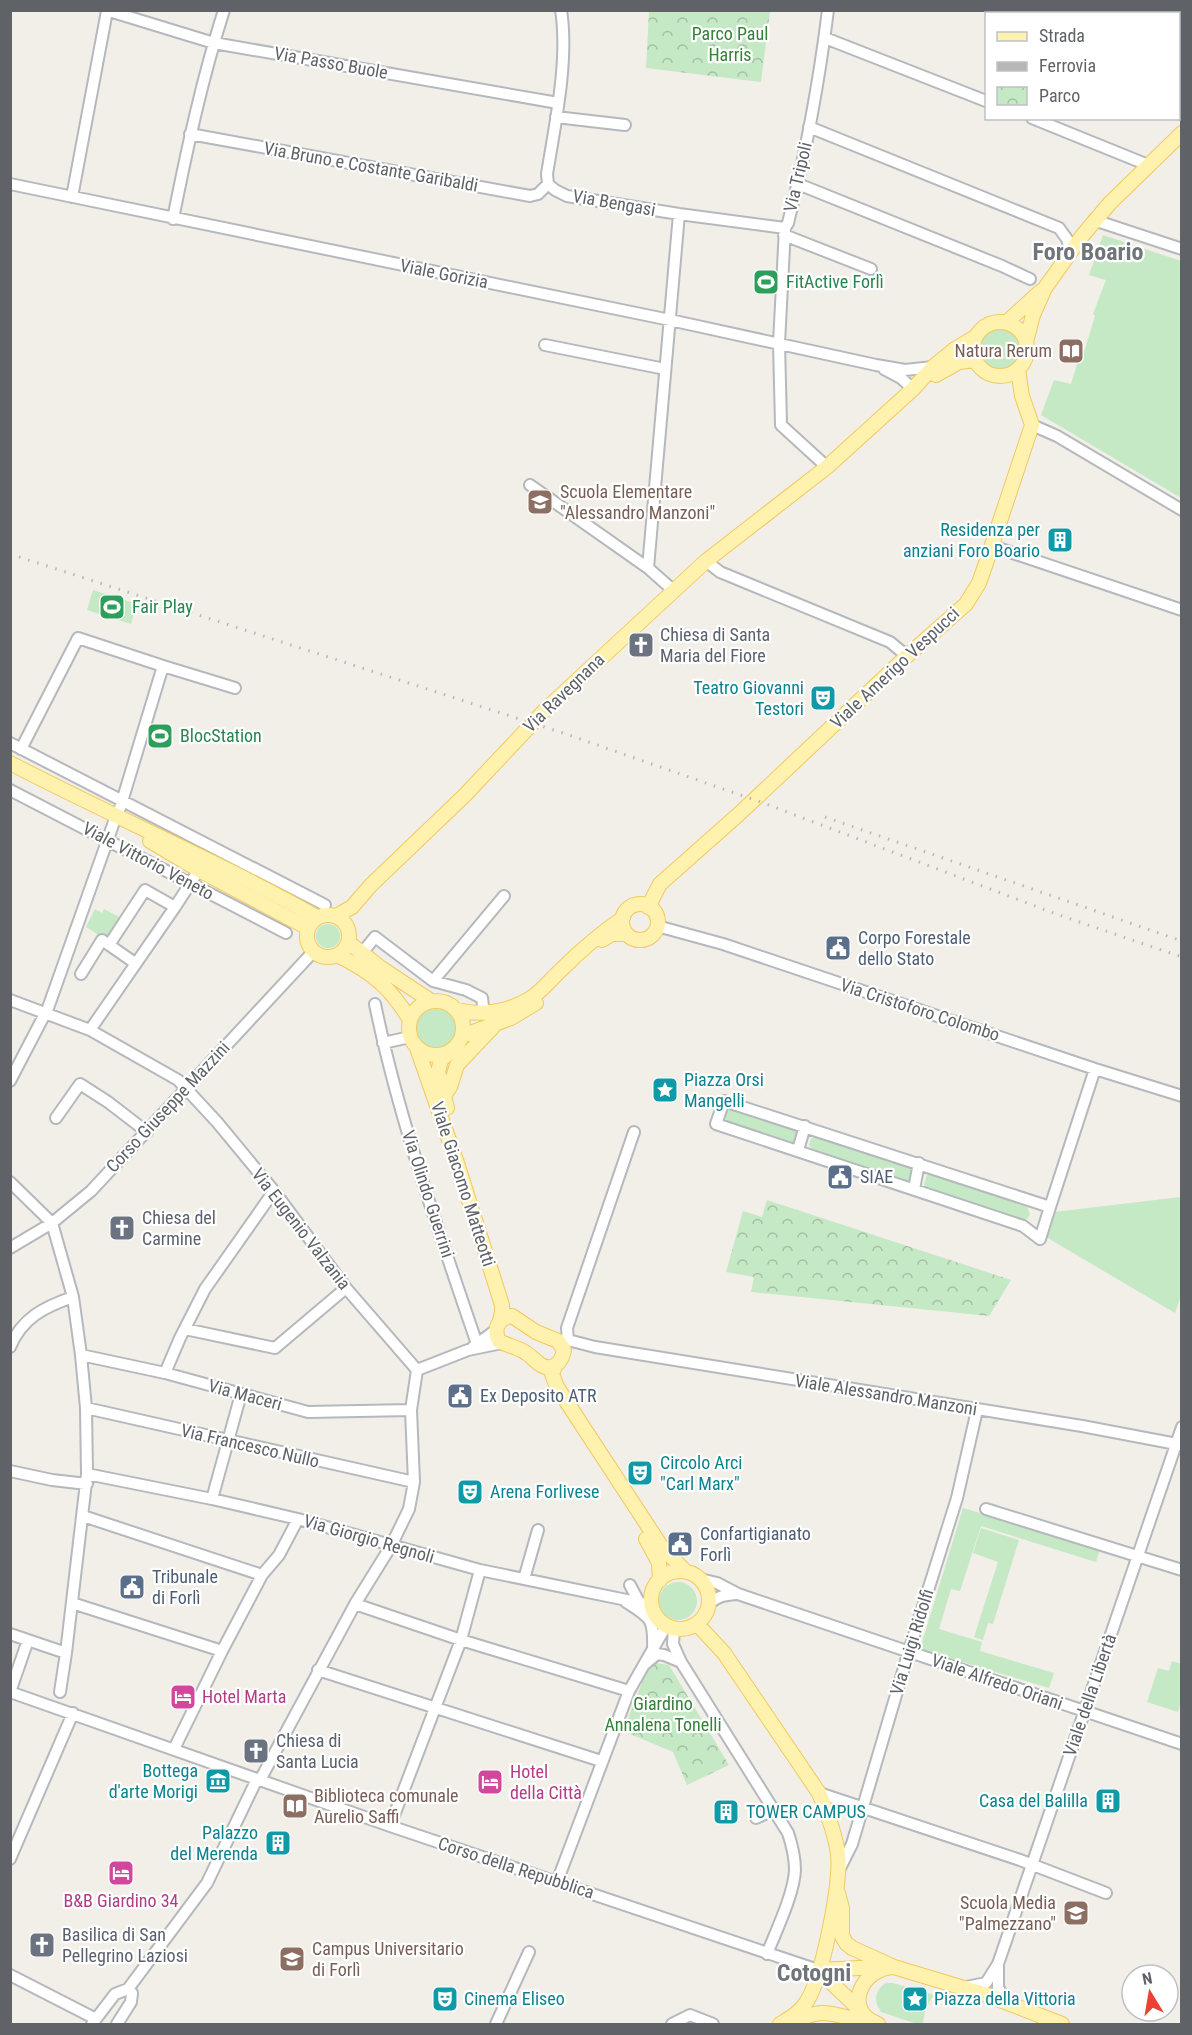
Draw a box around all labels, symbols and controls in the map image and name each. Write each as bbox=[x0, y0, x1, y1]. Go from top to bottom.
legend bbox=[985, 12, 1180, 120]
park label: Parco Paul Harris bbox=[692, 23, 768, 65]
text: Strada bbox=[1039, 25, 1085, 46]
street label: Via Passo Buole bbox=[273, 42, 390, 83]
text: Ferrovia bbox=[1039, 55, 1096, 76]
text: Parco bbox=[1039, 85, 1080, 106]
street label: Via Bruno e Costante Garibaldi bbox=[262, 137, 480, 196]
street label: Via Tripoli bbox=[779, 140, 816, 214]
street label: Via Bengasi bbox=[571, 185, 657, 220]
district label: Foro Boario bbox=[1033, 238, 1143, 266]
street label: Viale Gorizia bbox=[398, 255, 490, 292]
sports icon: FitActive Forlì bbox=[751, 267, 781, 297]
place label: FitActive Forlì bbox=[786, 271, 884, 292]
library icon: Natura Rerum bbox=[1056, 336, 1086, 366]
place label: Natura Rerum bbox=[955, 340, 1052, 361]
place label: Scuola Elementare "Alessandro Manzoni" bbox=[560, 481, 715, 523]
school or university icon: Scuola Elementare "Alessandro Manzoni" bbox=[525, 487, 555, 517]
place label: Residenza per anziani Foro Boario bbox=[903, 519, 1041, 561]
building icon: Residenza per anziani Foro Boario bbox=[1045, 525, 1075, 555]
sports icon: Fair Play bbox=[97, 592, 127, 622]
place label: Fair Play bbox=[132, 596, 193, 617]
street label: Viale Amerigo Vespucci bbox=[826, 603, 963, 733]
place label: Chiesa di Santa Maria del Fiore bbox=[660, 624, 770, 666]
church icon: Chiesa di Santa Maria del Fiore bbox=[626, 630, 656, 660]
street label: Via Ravegnana bbox=[519, 649, 609, 737]
place label: Teatro Giovanni Testori bbox=[693, 677, 804, 719]
theatre icon: Teatro Giovanni Testori bbox=[808, 683, 838, 713]
sports icon: BlocStation bbox=[145, 721, 175, 751]
place label: BlocStation bbox=[180, 725, 262, 746]
street label: Viale Vittorio Veneto bbox=[79, 817, 217, 904]
place label: Corpo Forestale dello Stato bbox=[858, 927, 971, 969]
public building icon: Corpo Forestale dello Stato bbox=[823, 933, 853, 963]
street label: Via Cristoforo Colombo bbox=[838, 974, 1002, 1045]
street label: Corso Giuseppe Mazzini bbox=[101, 1037, 234, 1177]
place label: Piazza Orsi Mangelli bbox=[684, 1069, 764, 1111]
place icon: Piazza Orsi Mangelli bbox=[650, 1075, 680, 1105]
street label: Viale Giacomo Matteotti bbox=[427, 1099, 500, 1269]
street label: Via Olindo Guerrini bbox=[398, 1128, 459, 1260]
public building icon: SIAE bbox=[825, 1162, 855, 1192]
street label: Via Eugenio Valzania bbox=[247, 1164, 355, 1294]
place label: SIAE bbox=[860, 1166, 893, 1187]
place label: Chiesa del Carmine bbox=[142, 1207, 216, 1249]
church icon: Chiesa del Carmine bbox=[107, 1213, 137, 1243]
street label: Viale Alessandro Manzoni bbox=[793, 1370, 979, 1419]
street label: Via Maceri bbox=[206, 1375, 284, 1414]
public building icon: Ex Deposito ATR bbox=[445, 1381, 475, 1411]
place label: Ex Deposito ATR bbox=[480, 1385, 597, 1406]
street label: Via Francesco Nullo bbox=[179, 1419, 321, 1472]
place label: Circolo Arci "Carl Marx" bbox=[660, 1452, 742, 1494]
theatre icon: Circolo Arci "Carl Marx" bbox=[625, 1458, 655, 1488]
theatre icon: Arena Forlivese bbox=[455, 1477, 485, 1507]
place label: Arena Forlivese bbox=[490, 1481, 600, 1502]
street label: Via Giorgio Regnoli bbox=[301, 1510, 437, 1567]
place label: Confartigianato Forlì bbox=[700, 1523, 811, 1565]
public building icon: Confartigianato Forlì bbox=[665, 1529, 695, 1559]
place label: Tribunale di Forlì bbox=[152, 1566, 218, 1608]
public building icon: Tribunale di Forlì bbox=[117, 1572, 147, 1602]
street label: Via Luigi Ridolfi bbox=[885, 1586, 938, 1697]
street label: Viale della Libertà bbox=[1059, 1631, 1120, 1759]
street label: Viale Alfredo Oriani bbox=[929, 1649, 1066, 1714]
hotel icon: Hotel Marta bbox=[168, 1682, 198, 1712]
place label: Hotel Marta bbox=[202, 1686, 286, 1707]
park label: Giardino Annalena Tonelli bbox=[604, 1693, 722, 1735]
place label: Chiesa di Santa Lucia bbox=[276, 1730, 359, 1772]
church icon: Chiesa di Santa Lucia bbox=[241, 1736, 271, 1766]
place label: Bottega d'arte Morigi bbox=[109, 1760, 198, 1802]
place label: Hotel della Città bbox=[510, 1761, 582, 1803]
museum icon: Bottega d'arte Morigi bbox=[203, 1766, 233, 1796]
hotel icon: Hotel della Città bbox=[475, 1767, 505, 1797]
place label: Biblioteca comunale Aurelio Saffi bbox=[314, 1785, 458, 1827]
building icon: Casa del Balilla bbox=[1093, 1786, 1123, 1816]
place label: Casa del Balilla bbox=[979, 1790, 1088, 1811]
library icon: Biblioteca comunale Aurelio Saffi bbox=[280, 1791, 310, 1821]
building icon: TOWER CAMPUS bbox=[711, 1797, 741, 1827]
place label: TOWER CAMPUS bbox=[746, 1801, 866, 1822]
place label: Palazzo del Merenda bbox=[170, 1822, 258, 1864]
building icon: Palazzo del Merenda bbox=[263, 1828, 293, 1858]
street label: Corso della Repubblica bbox=[435, 1832, 597, 1903]
hotel icon: B&B Giardino 34 bbox=[106, 1858, 136, 1888]
place label: B&B Giardino 34 bbox=[64, 1890, 179, 1911]
place label: Scuola Media "Palmezzano" bbox=[959, 1892, 1056, 1934]
school or university icon: Scuola Media "Palmezzano" bbox=[1061, 1898, 1091, 1928]
place label: Basilica di San Pellegrino Laziosi bbox=[62, 1924, 188, 1966]
church icon: Basilica di San Pellegrino Laziosi bbox=[27, 1930, 57, 1960]
place label: Campus Universitario di Forlì bbox=[312, 1938, 464, 1980]
school or university icon: Campus Universitario di Forlì bbox=[277, 1944, 307, 1974]
district label: Cotogni bbox=[777, 1959, 851, 1987]
north arrow bbox=[1120, 1963, 1180, 2023]
text: N bbox=[1141, 1969, 1154, 1989]
theatre icon: Cinema Eliseo bbox=[430, 1984, 460, 2014]
place icon: Piazza della Vittoria bbox=[900, 1984, 930, 2014]
place label: Cinema Eliseo bbox=[464, 1988, 565, 2009]
place label: Piazza della Vittoria bbox=[934, 1988, 1076, 2009]

